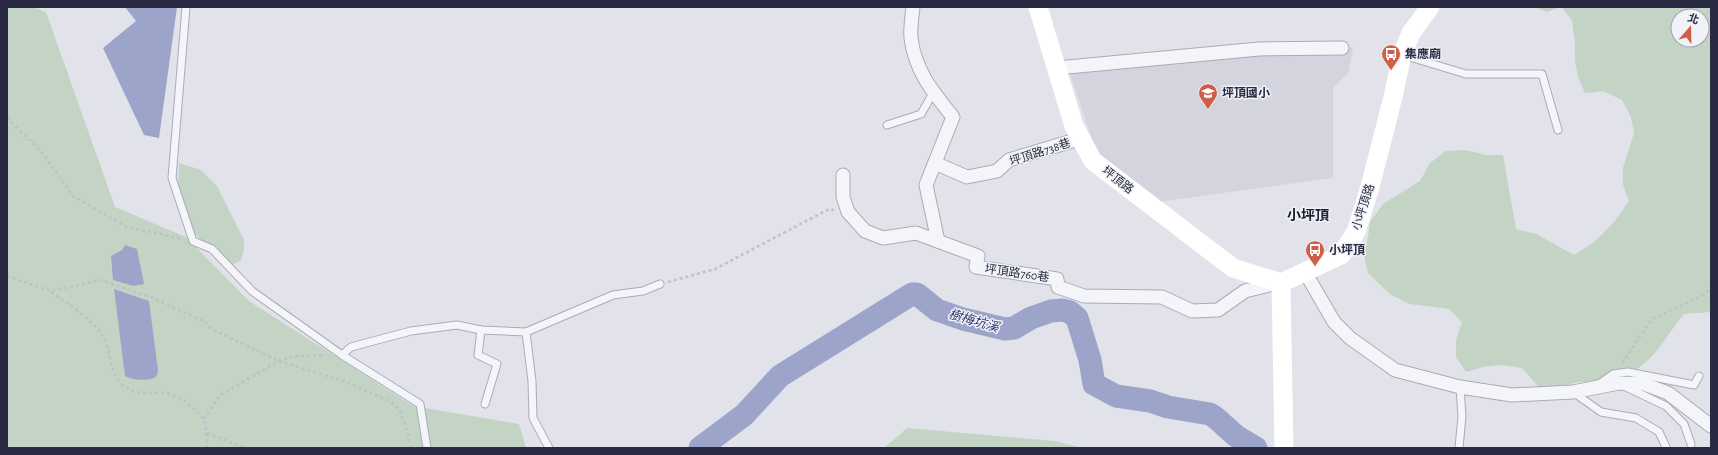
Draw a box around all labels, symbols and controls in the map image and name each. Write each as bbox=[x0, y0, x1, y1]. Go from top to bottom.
north arrow bbox=[1670, 8, 1710, 48]
text: 北 bbox=[1686, 12, 1700, 26]
bus stop icon: 集應廟 bbox=[1380, 43, 1402, 71]
place label: 集應廟 bbox=[1405, 47, 1441, 60]
school or university icon: 坪頂國小 bbox=[1197, 82, 1219, 110]
place label: 坪頂國小 bbox=[1222, 87, 1270, 99]
street label: 坪頂路738巷 bbox=[1008, 136, 1072, 168]
street label: 坪頂路 bbox=[1100, 163, 1136, 196]
street label: 小坪頂路 bbox=[1349, 182, 1376, 232]
district label: 小坪頂 bbox=[1287, 208, 1329, 223]
bus stop icon: 小坪頂 bbox=[1304, 239, 1326, 267]
place label: 小坪頂 bbox=[1329, 244, 1365, 256]
street label: 坪頂路760巷 bbox=[984, 262, 1050, 283]
water label: 樹梅坑溪 bbox=[947, 306, 1003, 335]

